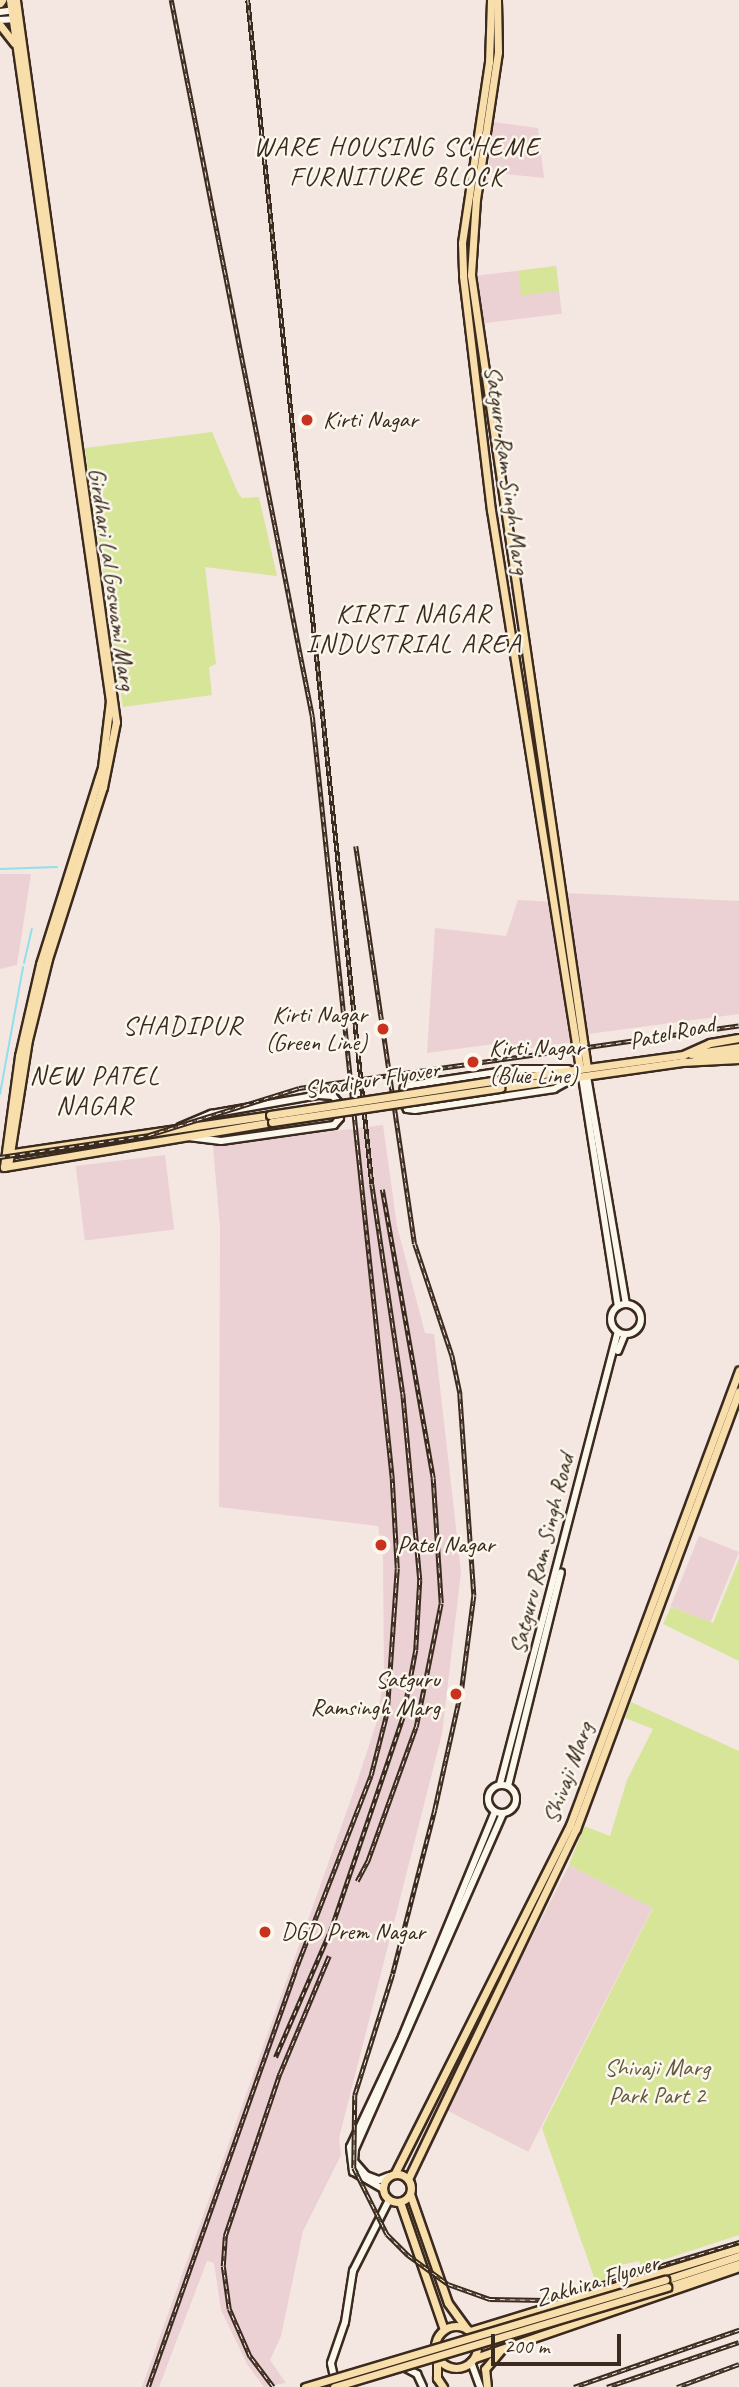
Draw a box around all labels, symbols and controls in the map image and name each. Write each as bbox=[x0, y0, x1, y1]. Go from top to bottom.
district label: WARE HOUSING SCHEME FURNITURE BLOCK bbox=[257, 131, 537, 192]
street label: Satguru Ram Singh Marg bbox=[478, 364, 536, 576]
place label: Kirti Nagar bbox=[323, 406, 418, 434]
marker: Kirti Nagar bbox=[297, 410, 317, 430]
street label: Girdhari Lal Goswami Marg bbox=[82, 466, 142, 692]
district label: KIRTI NAGAR INDUSTRIAL AREA bbox=[308, 598, 520, 660]
place label: Kirti Nagar (Green Line) bbox=[265, 1001, 367, 1057]
district label: SHADIPUR bbox=[125, 1010, 241, 1042]
street label: Patel Road bbox=[627, 1010, 717, 1056]
marker: Kirti Nagar (Green Line) bbox=[373, 1019, 393, 1039]
place label: Kirti Nagar (Blue Line) bbox=[489, 1034, 584, 1090]
marker: Kirti Nagar (Blue Line) bbox=[463, 1052, 483, 1072]
street label: Shadipur Flyover bbox=[302, 1055, 442, 1105]
district label: NEW PATEL NAGAR bbox=[30, 1060, 160, 1122]
street label: Satguru Ram Singh Road bbox=[503, 1451, 581, 1657]
place label: Patel Nagar bbox=[397, 1531, 495, 1559]
marker: Patel Nagar bbox=[371, 1535, 391, 1555]
place label: Satguru Ramsingh Marg bbox=[310, 1666, 440, 1722]
marker: Satguru Ramsingh Marg bbox=[446, 1684, 466, 1704]
street label: Shivaji Marg bbox=[536, 1719, 600, 1827]
place label: DGD Prem Nagar bbox=[281, 1918, 426, 1946]
marker: DGD Prem Nagar bbox=[255, 1922, 275, 1942]
park label: Shivaji Marg Park Part 2 bbox=[604, 2054, 710, 2110]
street label: Zakhira Flyover bbox=[532, 2249, 662, 2313]
scale bar bbox=[494, 2320, 624, 2364]
text: 200 m bbox=[504, 2333, 549, 2359]

